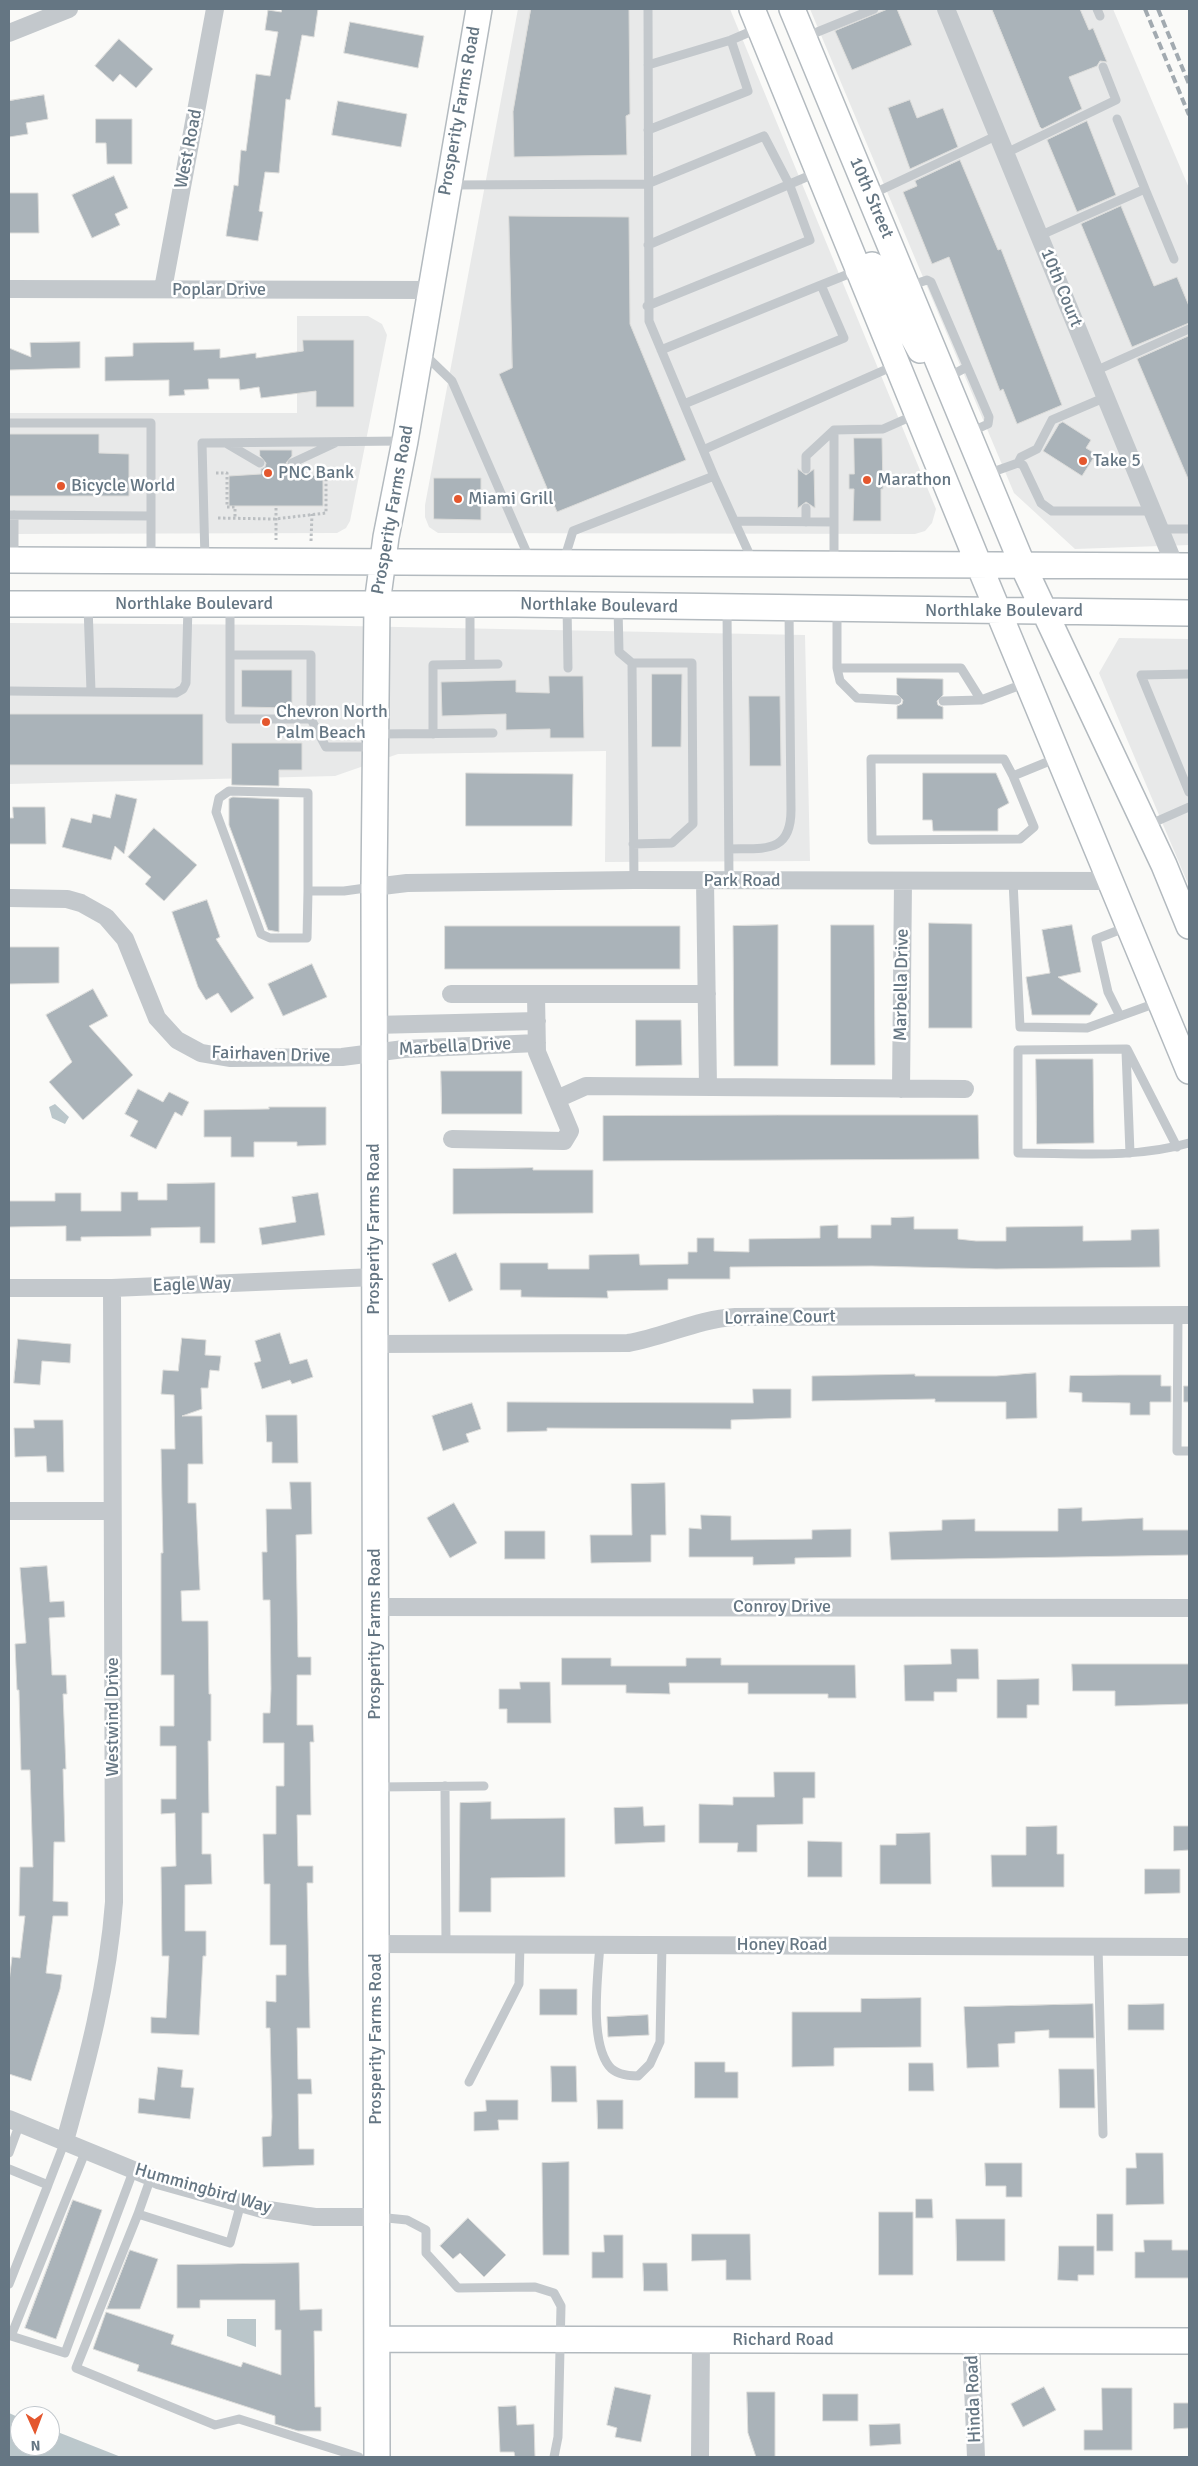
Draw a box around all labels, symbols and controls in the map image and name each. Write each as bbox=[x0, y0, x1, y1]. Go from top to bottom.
street label: Prosperity Farms Road bbox=[434, 25, 486, 197]
street label: West Road bbox=[171, 108, 207, 190]
street label: 10th Street bbox=[844, 154, 898, 242]
street label: 10th Court bbox=[1035, 246, 1087, 330]
street label: Poplar Drive bbox=[172, 279, 266, 301]
street label: Prosperity Farms Road bbox=[367, 424, 419, 596]
place label: Take 5 bbox=[1093, 450, 1141, 472]
marker: Take 5 bbox=[1077, 455, 1089, 467]
place label: PNC Bank bbox=[278, 462, 354, 484]
marker: PNC Bank bbox=[262, 467, 274, 479]
place label: Marathon bbox=[877, 469, 951, 491]
marker: Marathon bbox=[861, 474, 873, 486]
place label: Bicycle World bbox=[71, 475, 175, 497]
marker: Bicycle World bbox=[55, 480, 67, 492]
place label: Miami Grill bbox=[468, 488, 553, 510]
marker: Miami Grill bbox=[452, 493, 464, 505]
street label: Northlake Boulevard bbox=[115, 593, 273, 615]
street label: Northlake Boulevard bbox=[520, 594, 678, 618]
street label: Northlake Boulevard bbox=[925, 600, 1083, 622]
place label: Chevron North Palm Beach bbox=[276, 701, 388, 744]
marker: Chevron North Palm Beach bbox=[260, 716, 272, 728]
street label: Park Road bbox=[703, 870, 781, 892]
street label: Marbella Drive bbox=[890, 929, 914, 1041]
street label: Marbella Drive bbox=[398, 1033, 512, 1061]
street label: Fairhaven Drive bbox=[211, 1042, 331, 1068]
street label: Prosperity Farms Road bbox=[363, 1143, 385, 1315]
street label: Eagle Way bbox=[152, 1273, 232, 1297]
street label: Lorraine Court bbox=[724, 1306, 836, 1330]
street label: Prosperity Farms Road bbox=[364, 1548, 386, 1720]
street label: Conroy Drive bbox=[733, 1596, 831, 1618]
street label: Westwind Drive bbox=[102, 1657, 124, 1777]
street label: Honey Road bbox=[736, 1934, 828, 1956]
street label: Prosperity Farms Road bbox=[365, 1953, 387, 2125]
street label: Hummingbird Way bbox=[132, 2159, 274, 2219]
street label: Richard Road bbox=[732, 2329, 834, 2351]
street label: Hinda Road bbox=[962, 2355, 986, 2443]
north arrow bbox=[10, 2406, 60, 2456]
text: N bbox=[30, 2437, 41, 2454]

